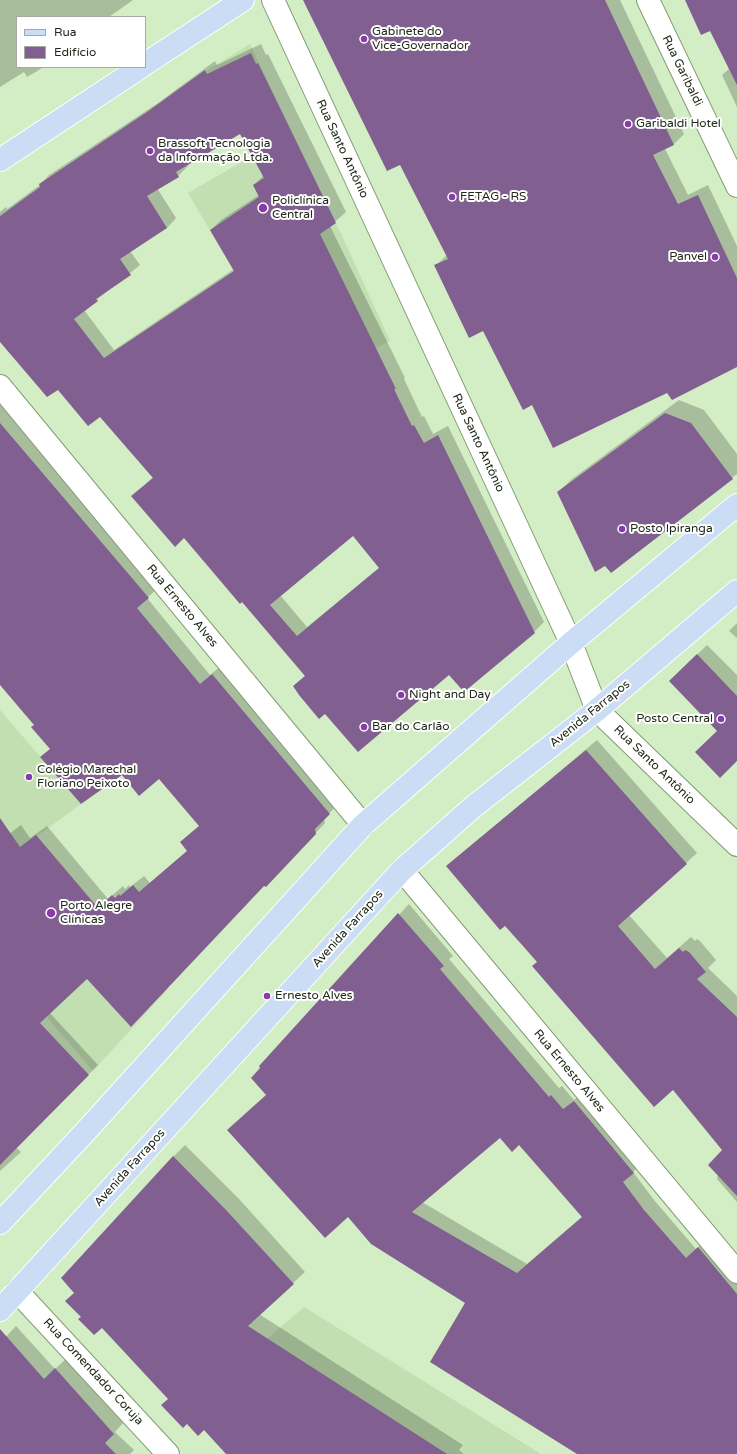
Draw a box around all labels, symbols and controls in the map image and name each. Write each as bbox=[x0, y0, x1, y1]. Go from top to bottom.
legend bbox=[16, 16, 146, 68]
text: Rua bbox=[54, 25, 77, 39]
place label: Gabinete do Vice-Governador bbox=[372, 25, 469, 53]
street label: Rua Garibaldi bbox=[659, 33, 705, 109]
marker: Gabinete do Vice-Governador bbox=[359, 34, 369, 44]
text: Edifício bbox=[54, 45, 96, 59]
street label: Rua Santo Antônio bbox=[313, 97, 371, 201]
place label: Garibaldi Hotel bbox=[636, 117, 721, 131]
marker: Garibaldi Hotel bbox=[623, 119, 633, 129]
place label: Brassoft Tecnologia da Informação Ltda. bbox=[158, 137, 272, 165]
marker: Brassoft Tecnologia da Informação Ltda. bbox=[145, 146, 155, 156]
place label: FETAG - RS bbox=[460, 190, 526, 204]
marker: FETAG - RS bbox=[447, 192, 457, 202]
place label: Policlínica Central bbox=[272, 194, 329, 222]
marker: Policlínica Central bbox=[257, 202, 269, 214]
place label: Panvel bbox=[669, 250, 707, 264]
marker: Panvel bbox=[710, 252, 720, 262]
street label: Rua Santo Antônio bbox=[449, 391, 507, 495]
place label: Posto Ipiranga bbox=[630, 522, 713, 536]
marker: Posto Ipiranga bbox=[617, 524, 627, 534]
street label: Rua Ernesto Alves bbox=[143, 562, 221, 650]
street label: Avenida Farrapos bbox=[547, 677, 633, 751]
place label: Night and Day bbox=[409, 688, 491, 702]
marker: Night and Day bbox=[396, 690, 406, 700]
place label: Posto Central bbox=[636, 712, 713, 726]
marker: Posto Central bbox=[716, 714, 726, 724]
place label: Bar do Carlão bbox=[372, 720, 449, 734]
marker: Bar do Carlão bbox=[359, 722, 369, 732]
street label: Rua Santo Antônio bbox=[610, 723, 698, 807]
place label: Colégio Marechal Floriano Peixoto bbox=[37, 763, 136, 791]
marker: Colégio Marechal Floriano Peixoto bbox=[24, 772, 34, 782]
street label: Avenida Farrapos bbox=[310, 887, 386, 971]
place label: Porto Alegre Clínicas bbox=[60, 899, 132, 927]
marker: Porto Alegre Clínicas bbox=[45, 907, 57, 919]
place label: Ernesto Alves bbox=[275, 989, 353, 1003]
marker: Ernesto Alves bbox=[262, 991, 272, 1001]
street label: Rua Ernesto Alves bbox=[530, 1027, 608, 1115]
street label: Avenida Farrapos bbox=[92, 1126, 168, 1210]
street label: Rua Comendador Coruja bbox=[40, 1316, 146, 1428]

